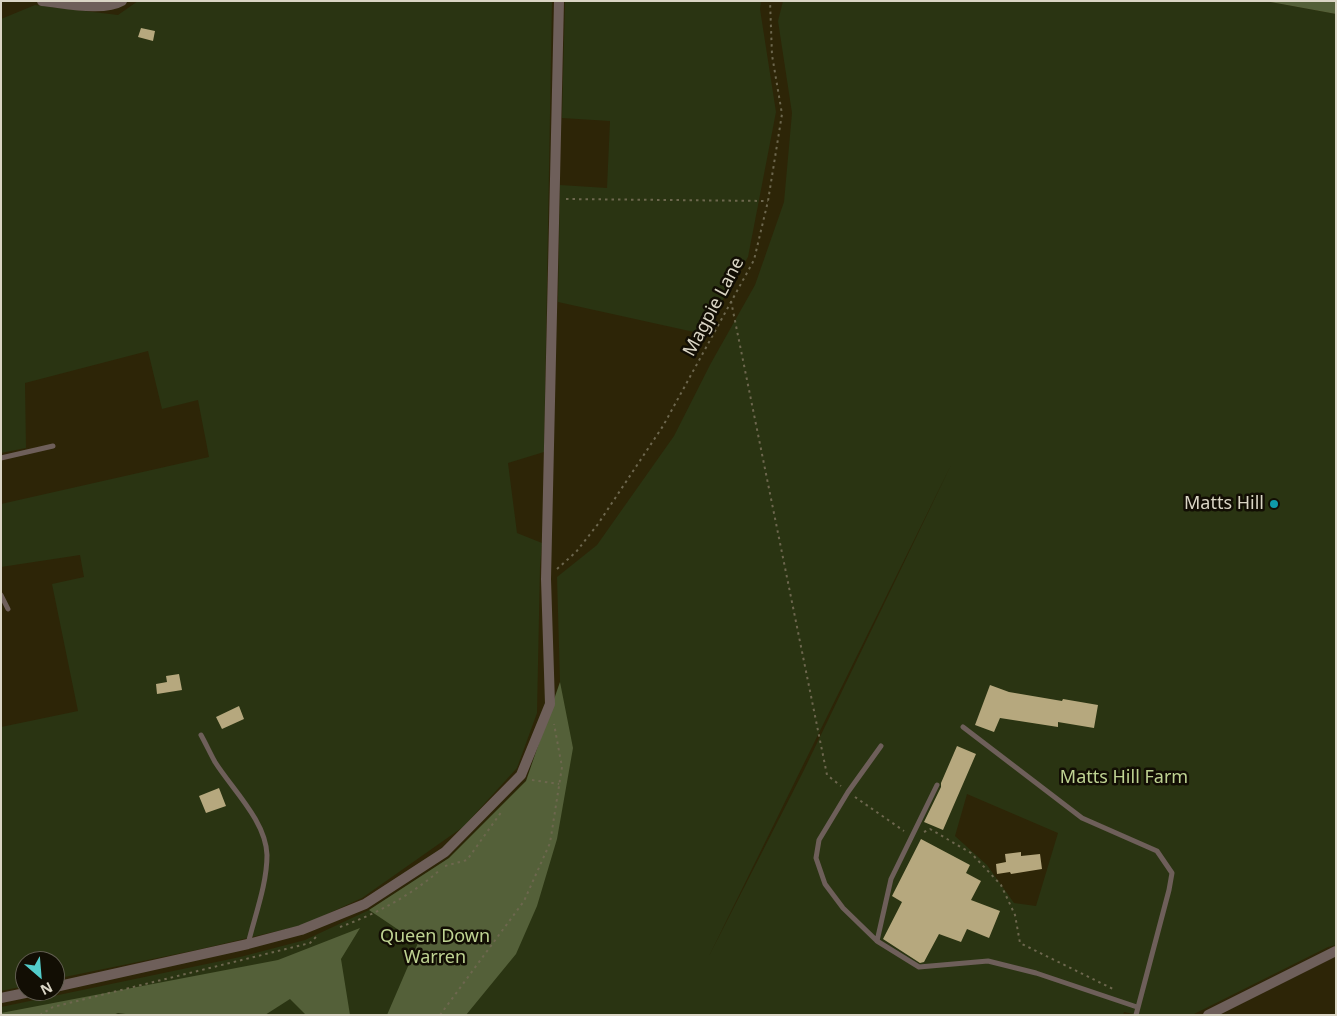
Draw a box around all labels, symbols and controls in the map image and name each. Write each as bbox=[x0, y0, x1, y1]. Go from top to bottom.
street label: Magpie Lane bbox=[679, 254, 749, 360]
place label: Matts Hill bbox=[1184, 493, 1264, 515]
marker: Matts Hill bbox=[1268, 498, 1280, 510]
park label: Matts Hill Farm bbox=[1060, 767, 1188, 789]
park label: Queen Down Warren bbox=[380, 926, 490, 969]
north arrow bbox=[15, 951, 65, 1001]
text: N bbox=[37, 978, 56, 1000]

